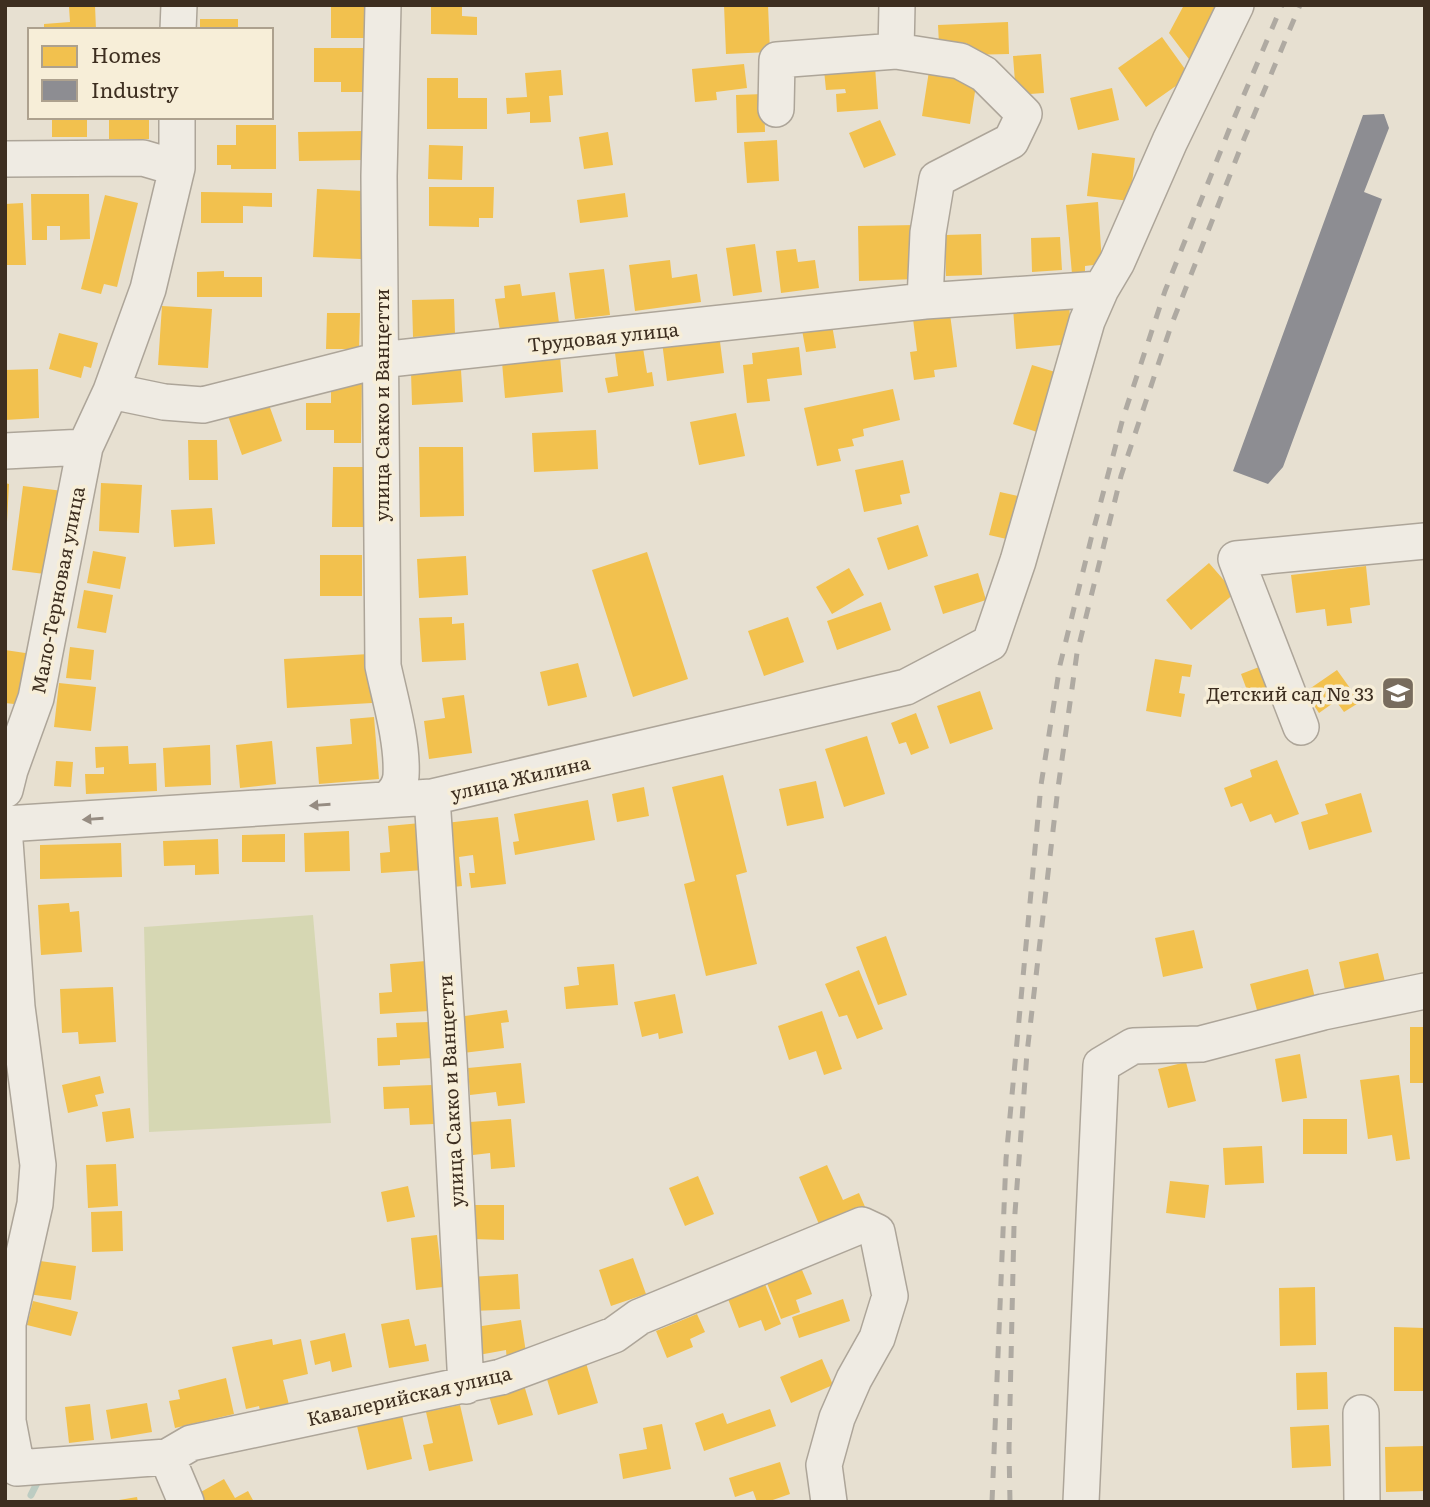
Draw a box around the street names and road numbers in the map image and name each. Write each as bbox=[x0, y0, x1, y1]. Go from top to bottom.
street label: улица Сакко и Ванцетти bbox=[367, 289, 395, 521]
street label: Трудовая улица bbox=[526, 314, 681, 358]
street label: Мало-Терновая улица bbox=[23, 483, 91, 696]
street label: улица Жилина bbox=[447, 747, 593, 807]
street label: улица Сакко и Ванцетти bbox=[430, 974, 470, 1208]
street label: Кавалерийская улица bbox=[304, 1358, 515, 1432]

